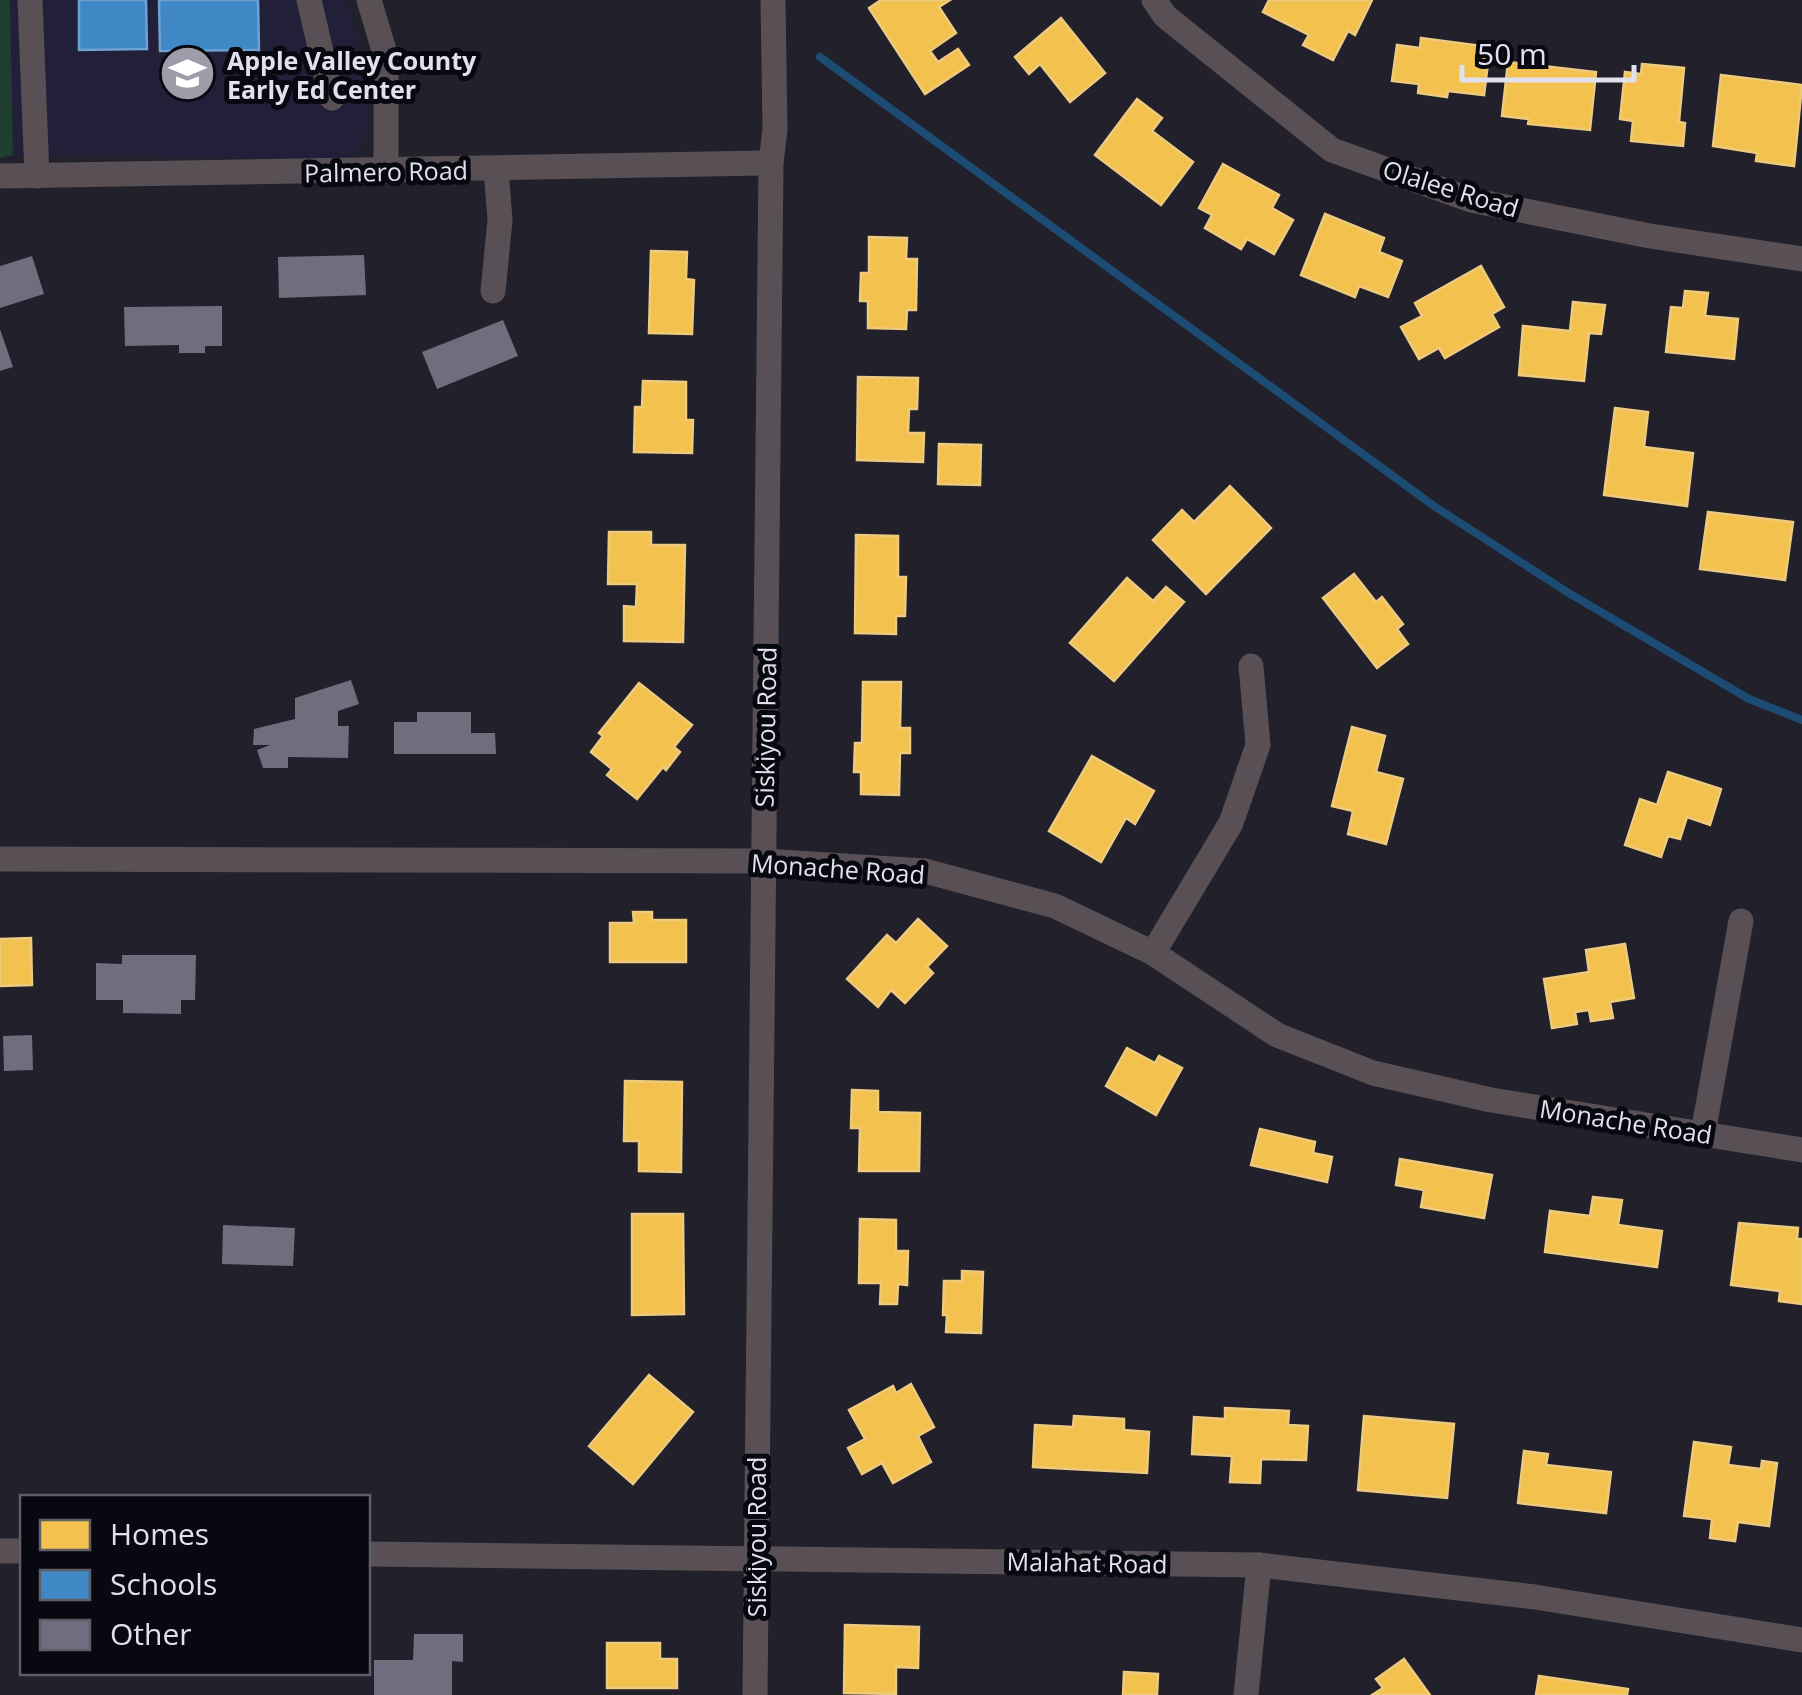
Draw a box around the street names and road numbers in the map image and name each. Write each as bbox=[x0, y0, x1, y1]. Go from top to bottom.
street label: Olalee Road bbox=[1379, 151, 1523, 225]
street label: Palmero Road bbox=[304, 153, 468, 189]
street label: Siskiyou Road bbox=[747, 646, 783, 808]
street label: Monache Road bbox=[750, 845, 926, 891]
street label: Monache Road bbox=[1537, 1091, 1715, 1151]
street label: Siskiyou Road bbox=[739, 1457, 773, 1617]
street label: Malahat Road bbox=[1006, 1544, 1168, 1580]

